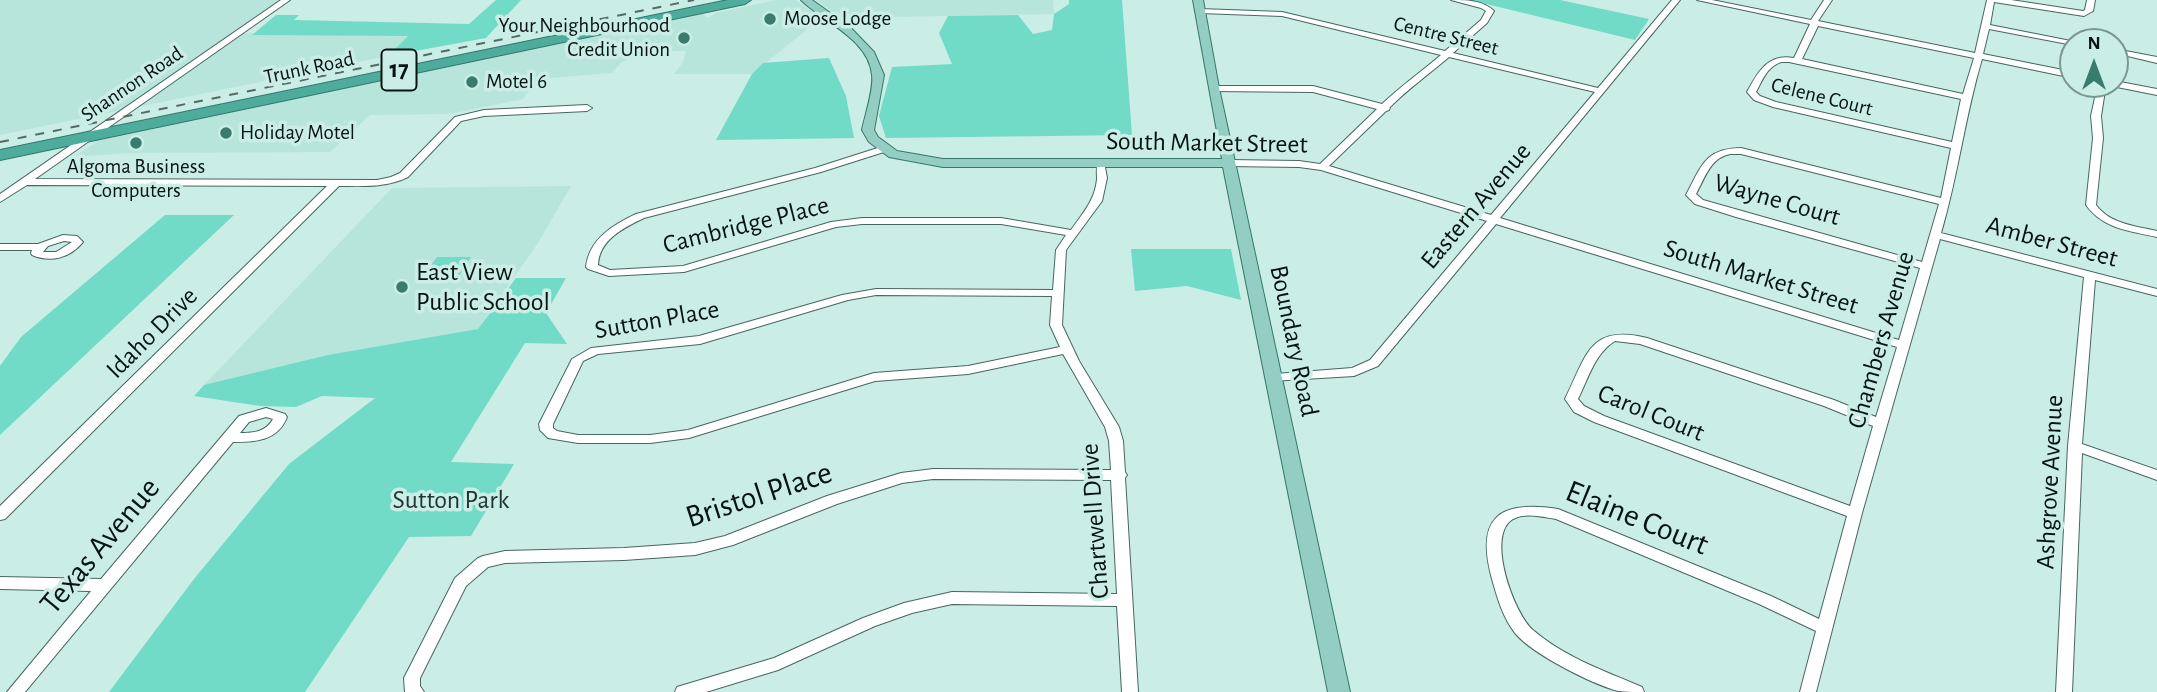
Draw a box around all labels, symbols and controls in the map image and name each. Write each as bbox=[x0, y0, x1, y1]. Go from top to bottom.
place label: Moose Lodge bbox=[784, 6, 891, 32]
marker: Moose Lodge bbox=[762, 11, 778, 27]
street label: Centre Street bbox=[1391, 11, 1501, 61]
place label: Your Neighbourhood Credit Union bbox=[499, 13, 670, 63]
north arrow bbox=[2059, 28, 2129, 98]
marker: Your Neighbourhood Credit Union bbox=[676, 30, 692, 46]
text: N bbox=[2087, 34, 2101, 53]
street label: Shannon Road bbox=[76, 41, 188, 127]
street label: Trunk Road bbox=[261, 46, 357, 90]
road number: 17 bbox=[382, 50, 416, 90]
place label: Motel 6 bbox=[486, 69, 547, 95]
street label: Celene Court bbox=[1769, 72, 1875, 122]
marker: Motel 6 bbox=[464, 74, 480, 90]
place label: Holiday Motel bbox=[240, 120, 355, 146]
marker: Holiday Motel bbox=[218, 125, 234, 141]
street label: South Market Street bbox=[1106, 126, 1308, 160]
marker: Algoma Business Computers bbox=[128, 135, 144, 151]
street label: Eastern Avenue bbox=[1414, 136, 1538, 276]
place label: Algoma Business Computers bbox=[67, 154, 205, 204]
street label: Wayne Court bbox=[1710, 167, 1844, 233]
street label: Cambridge Place bbox=[660, 189, 832, 261]
street label: Amber Street bbox=[1983, 209, 2121, 275]
street label: South Market Street bbox=[1660, 233, 1862, 321]
street label: Chambers Avenue bbox=[1841, 248, 1921, 432]
place label: East View Public School bbox=[416, 256, 550, 318]
street label: Boundary Road bbox=[1263, 262, 1325, 420]
marker: East View Public School bbox=[394, 279, 410, 295]
street label: Idaho Drive bbox=[100, 281, 204, 385]
street label: Sutton Place bbox=[592, 294, 722, 346]
street label: Carol Court bbox=[1593, 377, 1709, 449]
street label: Ashgrove Avenue bbox=[2030, 394, 2070, 570]
street label: Chartwell Drive bbox=[1074, 442, 1116, 600]
street label: Bristol Place bbox=[681, 453, 837, 537]
street label: Texas Avenue bbox=[32, 470, 168, 622]
street label: Elaine Court bbox=[1560, 472, 1714, 564]
park label: Sutton Park bbox=[393, 484, 509, 516]

